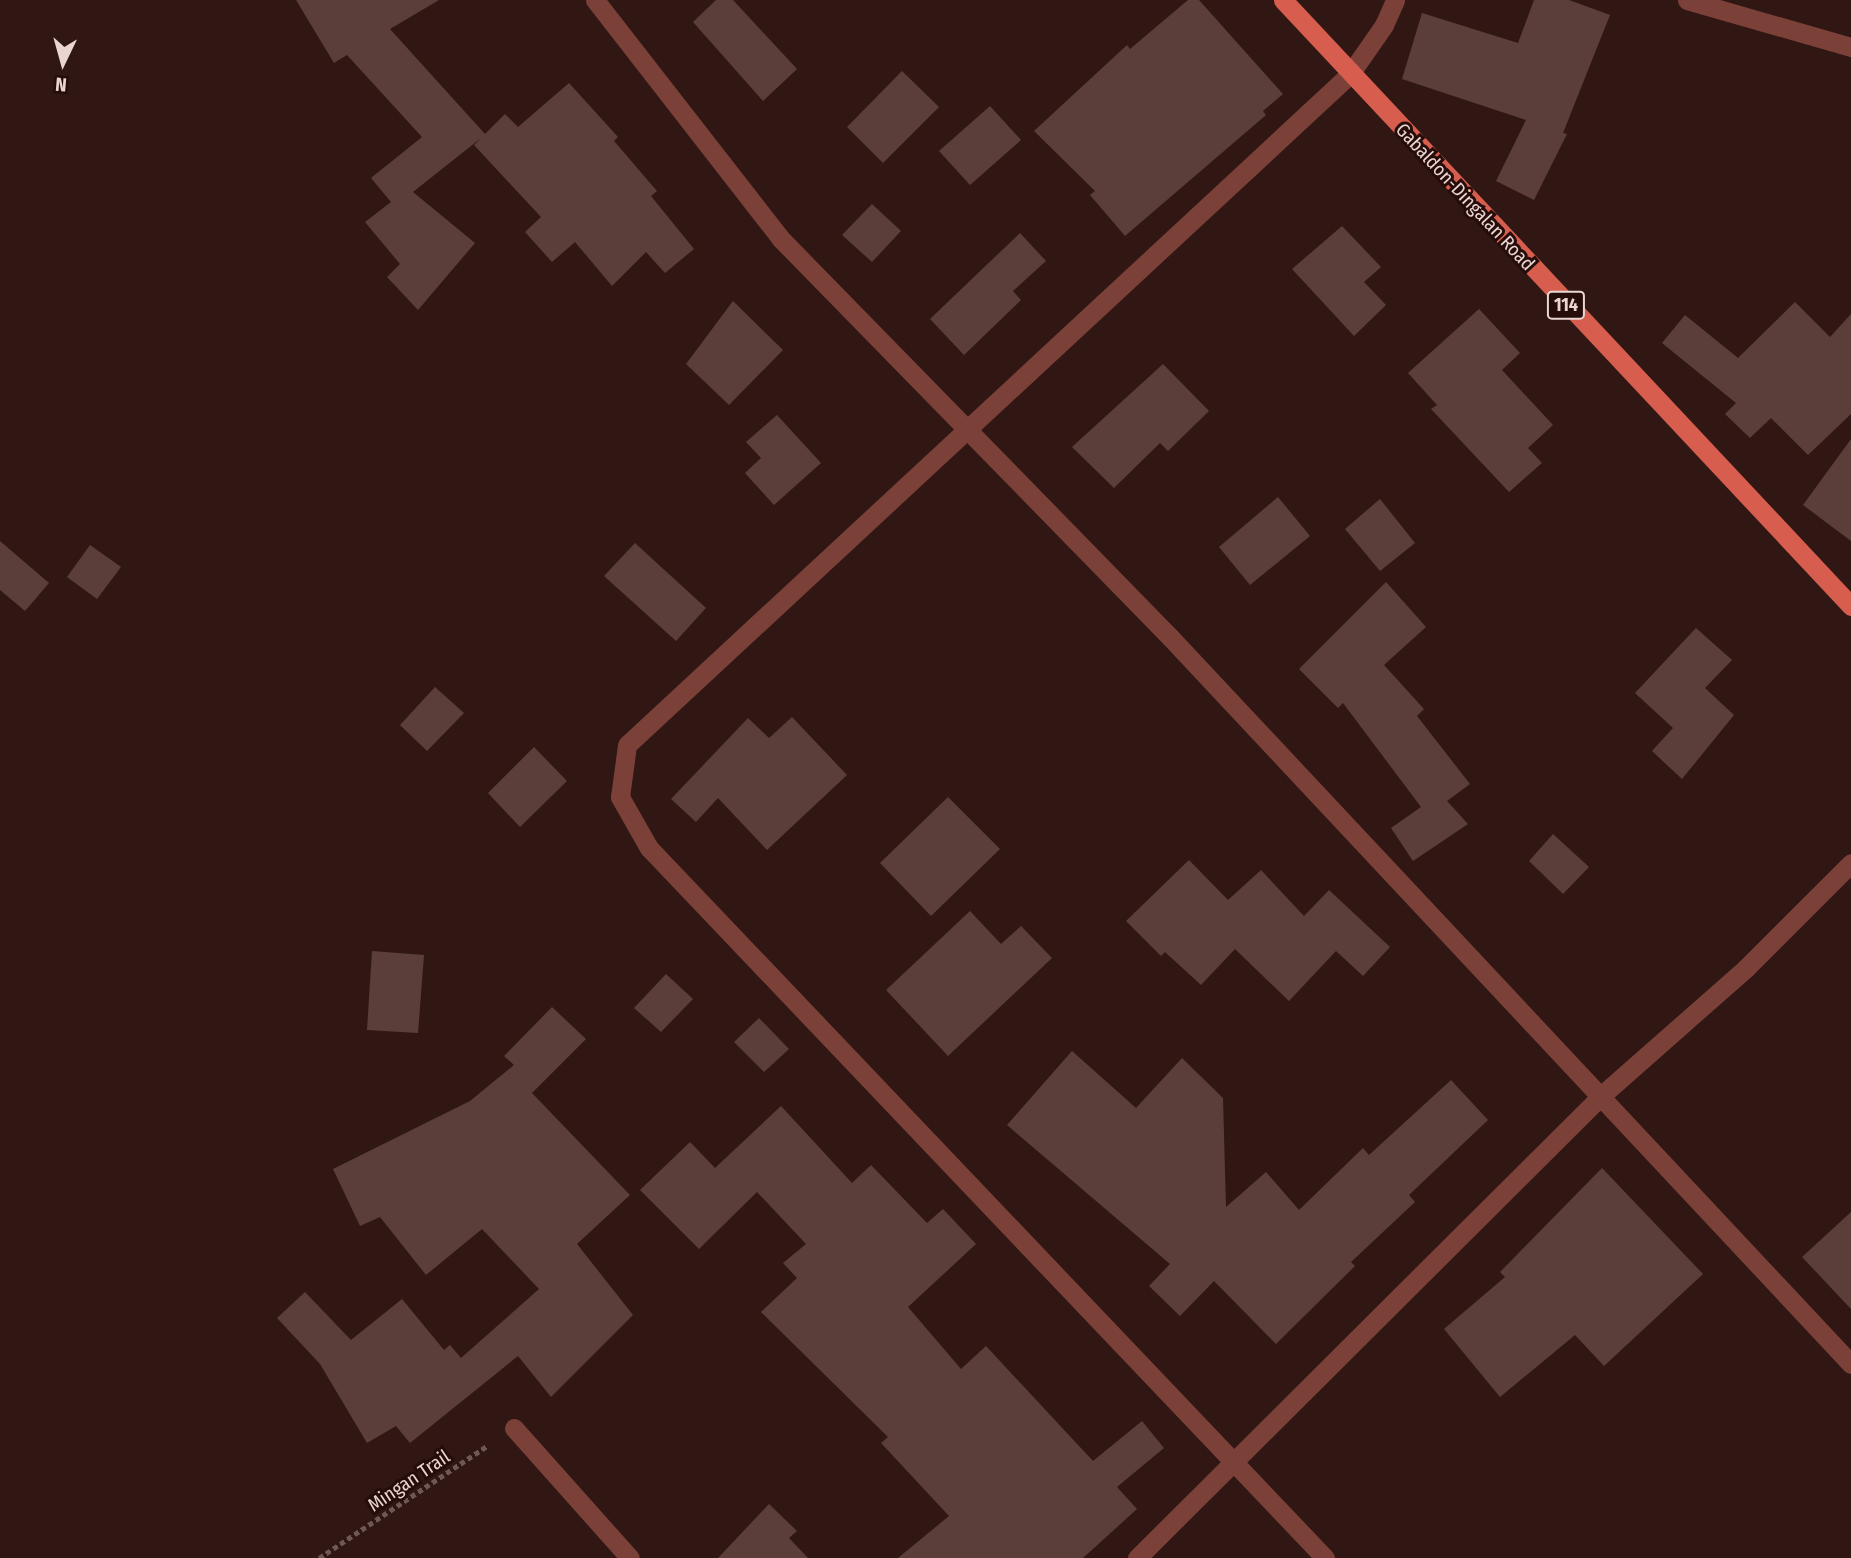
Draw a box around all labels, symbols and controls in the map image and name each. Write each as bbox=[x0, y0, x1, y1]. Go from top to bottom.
north arrow bbox=[28, 28, 98, 98]
text: N bbox=[54, 72, 68, 96]
street label: Gabaldon-Dingalan Road bbox=[1391, 119, 1539, 275]
road number: 114 bbox=[1547, 290, 1585, 320]
street label: Mingan Trail bbox=[364, 1445, 454, 1517]

